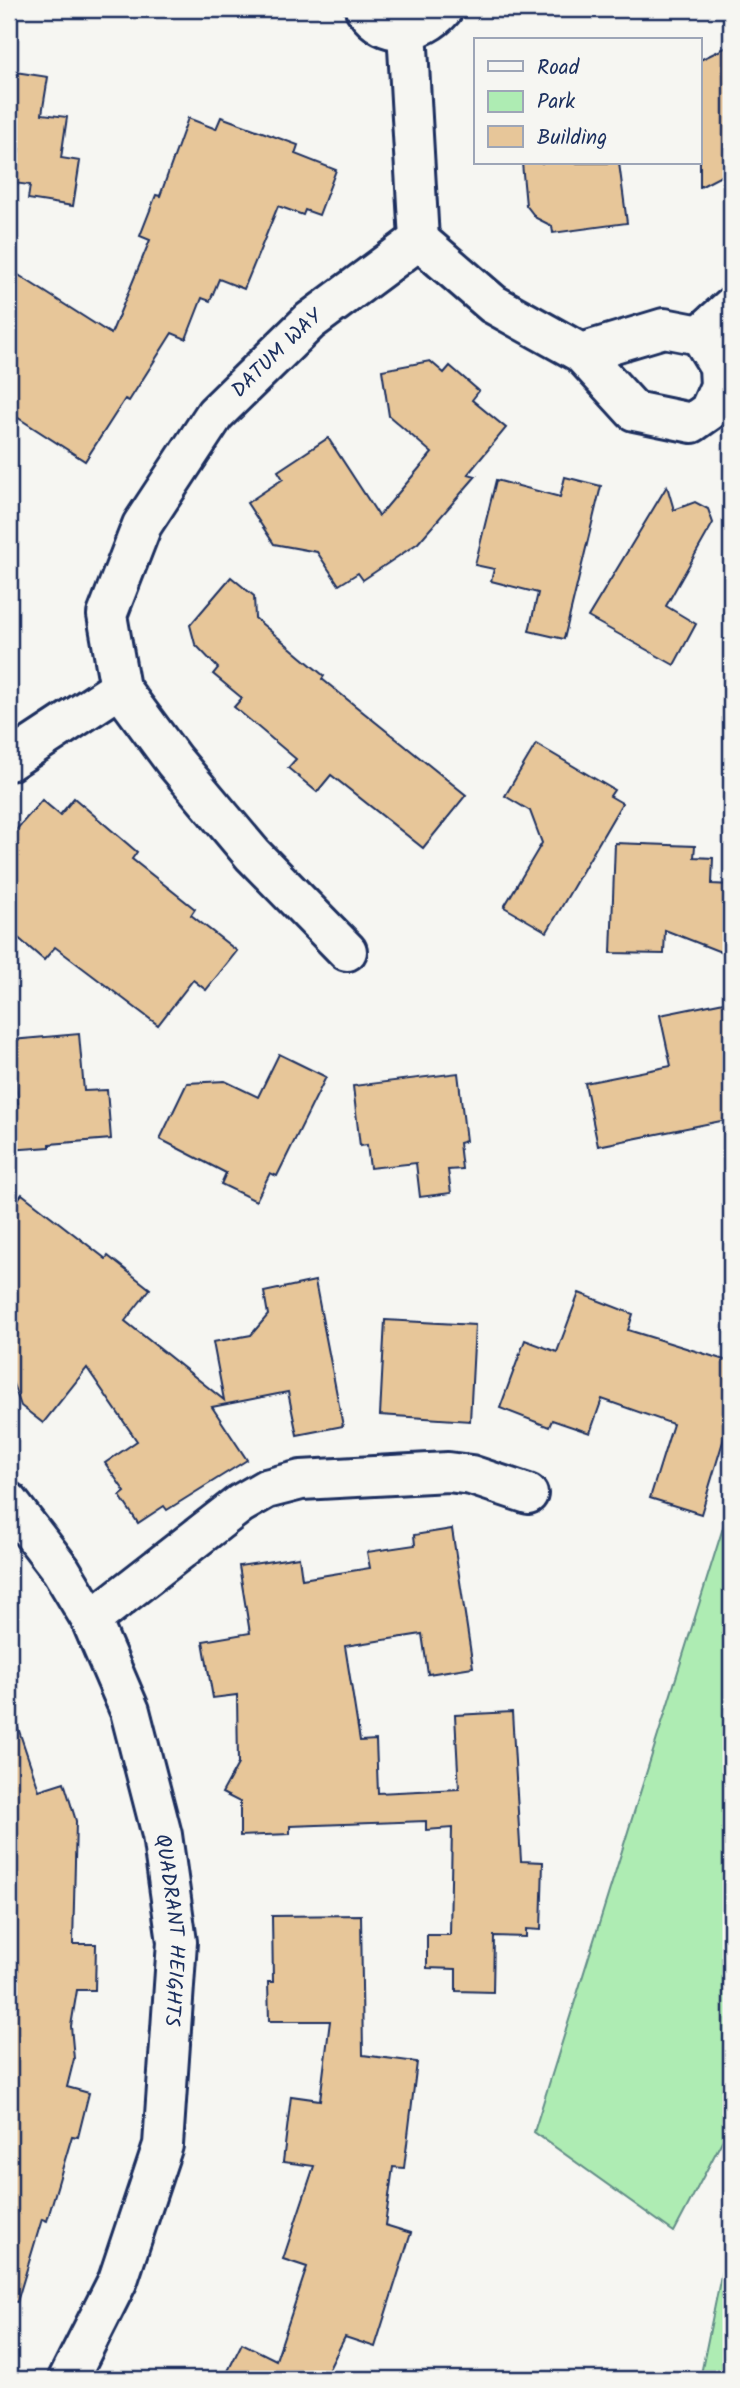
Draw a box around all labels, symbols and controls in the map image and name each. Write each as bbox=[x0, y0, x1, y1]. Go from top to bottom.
legend bbox=[474, 38, 702, 164]
text: Road bbox=[537, 52, 580, 85]
text: Park bbox=[537, 86, 575, 119]
text: Building bbox=[537, 122, 607, 155]
street label: DATUM WAY bbox=[224, 300, 330, 406]
street label: QUADRANT HEIGHTS bbox=[146, 1832, 194, 2028]

